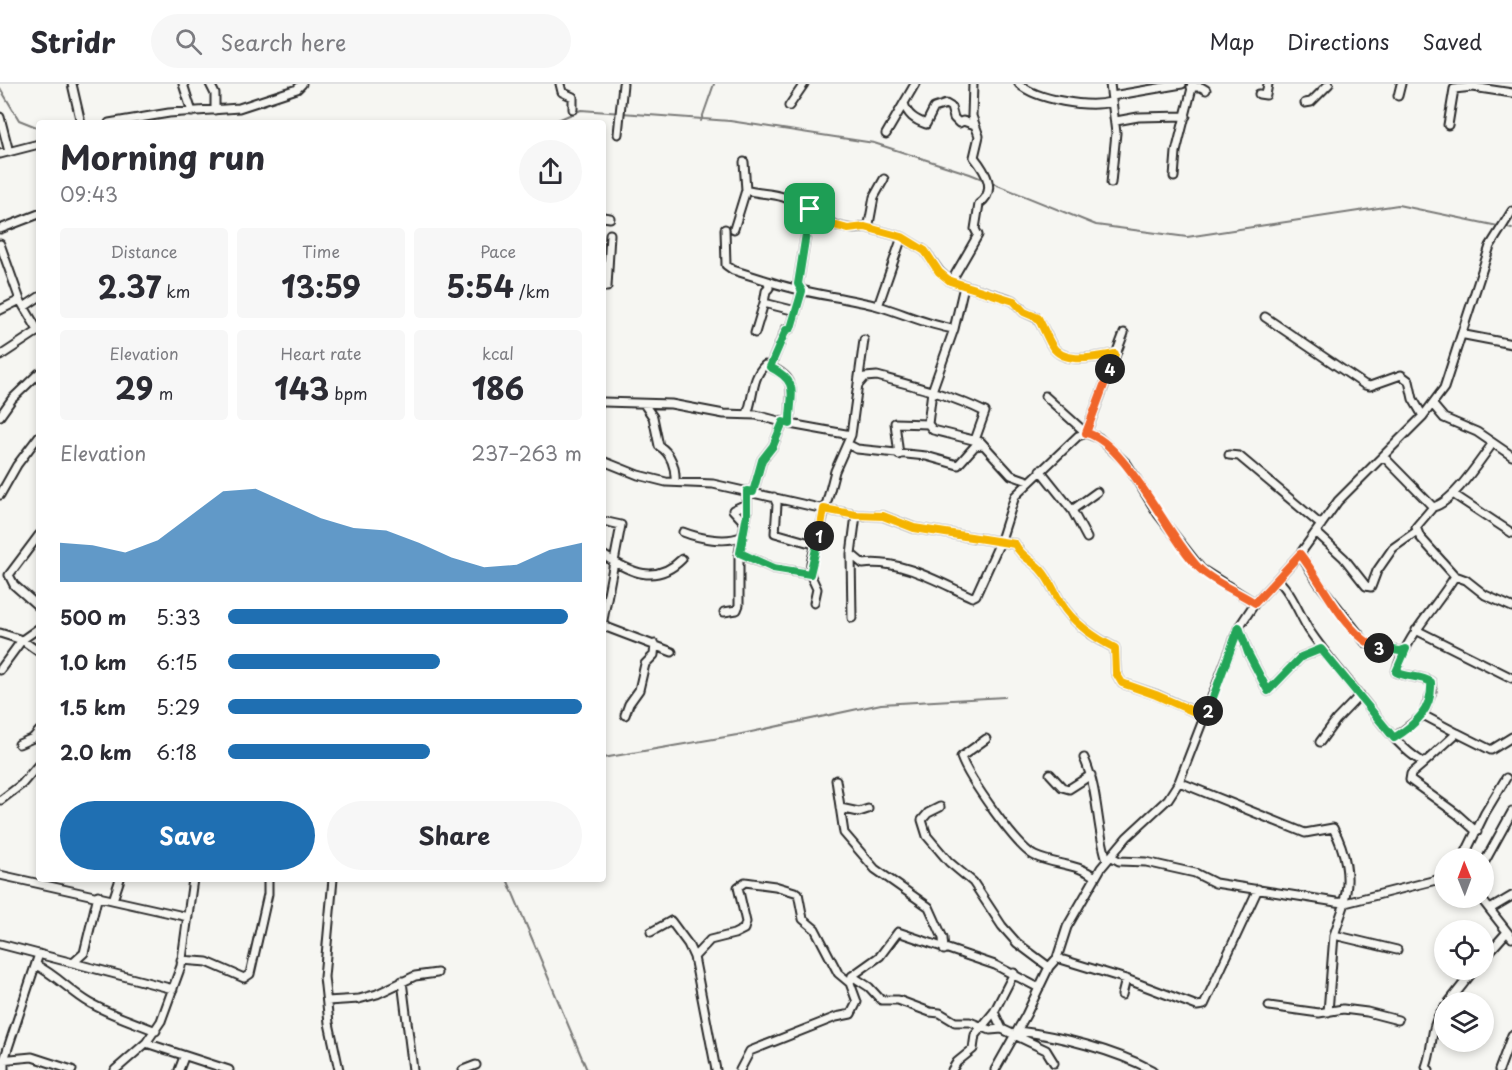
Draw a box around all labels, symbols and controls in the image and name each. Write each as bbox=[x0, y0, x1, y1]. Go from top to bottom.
search box bbox=[151, 14, 571, 68]
text: Stridr bbox=[30, 20, 115, 63]
icon: search bbox=[172, 25, 205, 58]
text: Search here bbox=[220, 25, 346, 58]
text: Map bbox=[1209, 25, 1254, 57]
text: Directions bbox=[1287, 25, 1389, 57]
text: Saved bbox=[1422, 25, 1482, 57]
text: Morning run bbox=[60, 131, 265, 181]
button: share bbox=[519, 140, 582, 203]
text: 09:43 bbox=[60, 179, 118, 209]
pin bbox=[784, 183, 835, 234]
icon: arrive bbox=[793, 192, 826, 225]
text: Distance bbox=[110, 239, 178, 263]
text: Time bbox=[302, 239, 340, 263]
text: Pace bbox=[480, 239, 516, 263]
text: 2.37 bbox=[98, 263, 161, 308]
text: 13:59 bbox=[281, 263, 361, 308]
text: 5:54 bbox=[446, 263, 514, 308]
text: km bbox=[161, 279, 190, 303]
text: /km bbox=[514, 279, 550, 303]
text: Elevation bbox=[109, 341, 179, 365]
text: Heart rate bbox=[281, 341, 361, 365]
text: kcal bbox=[482, 341, 514, 365]
pin: 4 bbox=[1095, 354, 1125, 384]
text: 4 bbox=[1105, 357, 1115, 381]
text: 29 bbox=[115, 365, 154, 410]
text: 143 bbox=[274, 365, 329, 410]
text: 186 bbox=[472, 365, 524, 410]
text: m bbox=[154, 381, 173, 405]
text: bpm bbox=[329, 381, 368, 405]
text: Elevation bbox=[60, 438, 146, 468]
text: 237–263 m bbox=[471, 438, 582, 468]
pin: 1 bbox=[804, 521, 834, 551]
text: 1 bbox=[815, 524, 823, 548]
text: 500 m bbox=[60, 602, 127, 632]
text: 5:33 bbox=[156, 602, 201, 632]
pin: 3 bbox=[1364, 633, 1394, 663]
text: 3 bbox=[1374, 636, 1384, 660]
text: 1.0 km bbox=[60, 647, 127, 677]
text: 6:15 bbox=[156, 647, 198, 677]
text: 1.5 km bbox=[60, 692, 126, 722]
text: 5:29 bbox=[156, 692, 200, 722]
pin: 2 bbox=[1193, 696, 1223, 726]
text: 2 bbox=[1202, 699, 1214, 723]
text: 2.0 km bbox=[60, 737, 132, 767]
text: 6:18 bbox=[156, 737, 197, 767]
button: Save bbox=[60, 801, 315, 870]
button: Share bbox=[327, 801, 582, 870]
north arrow bbox=[1434, 848, 1494, 908]
map controls bbox=[1434, 848, 1494, 1052]
button: locate bbox=[1434, 920, 1494, 980]
button: layers bbox=[1434, 992, 1494, 1052]

